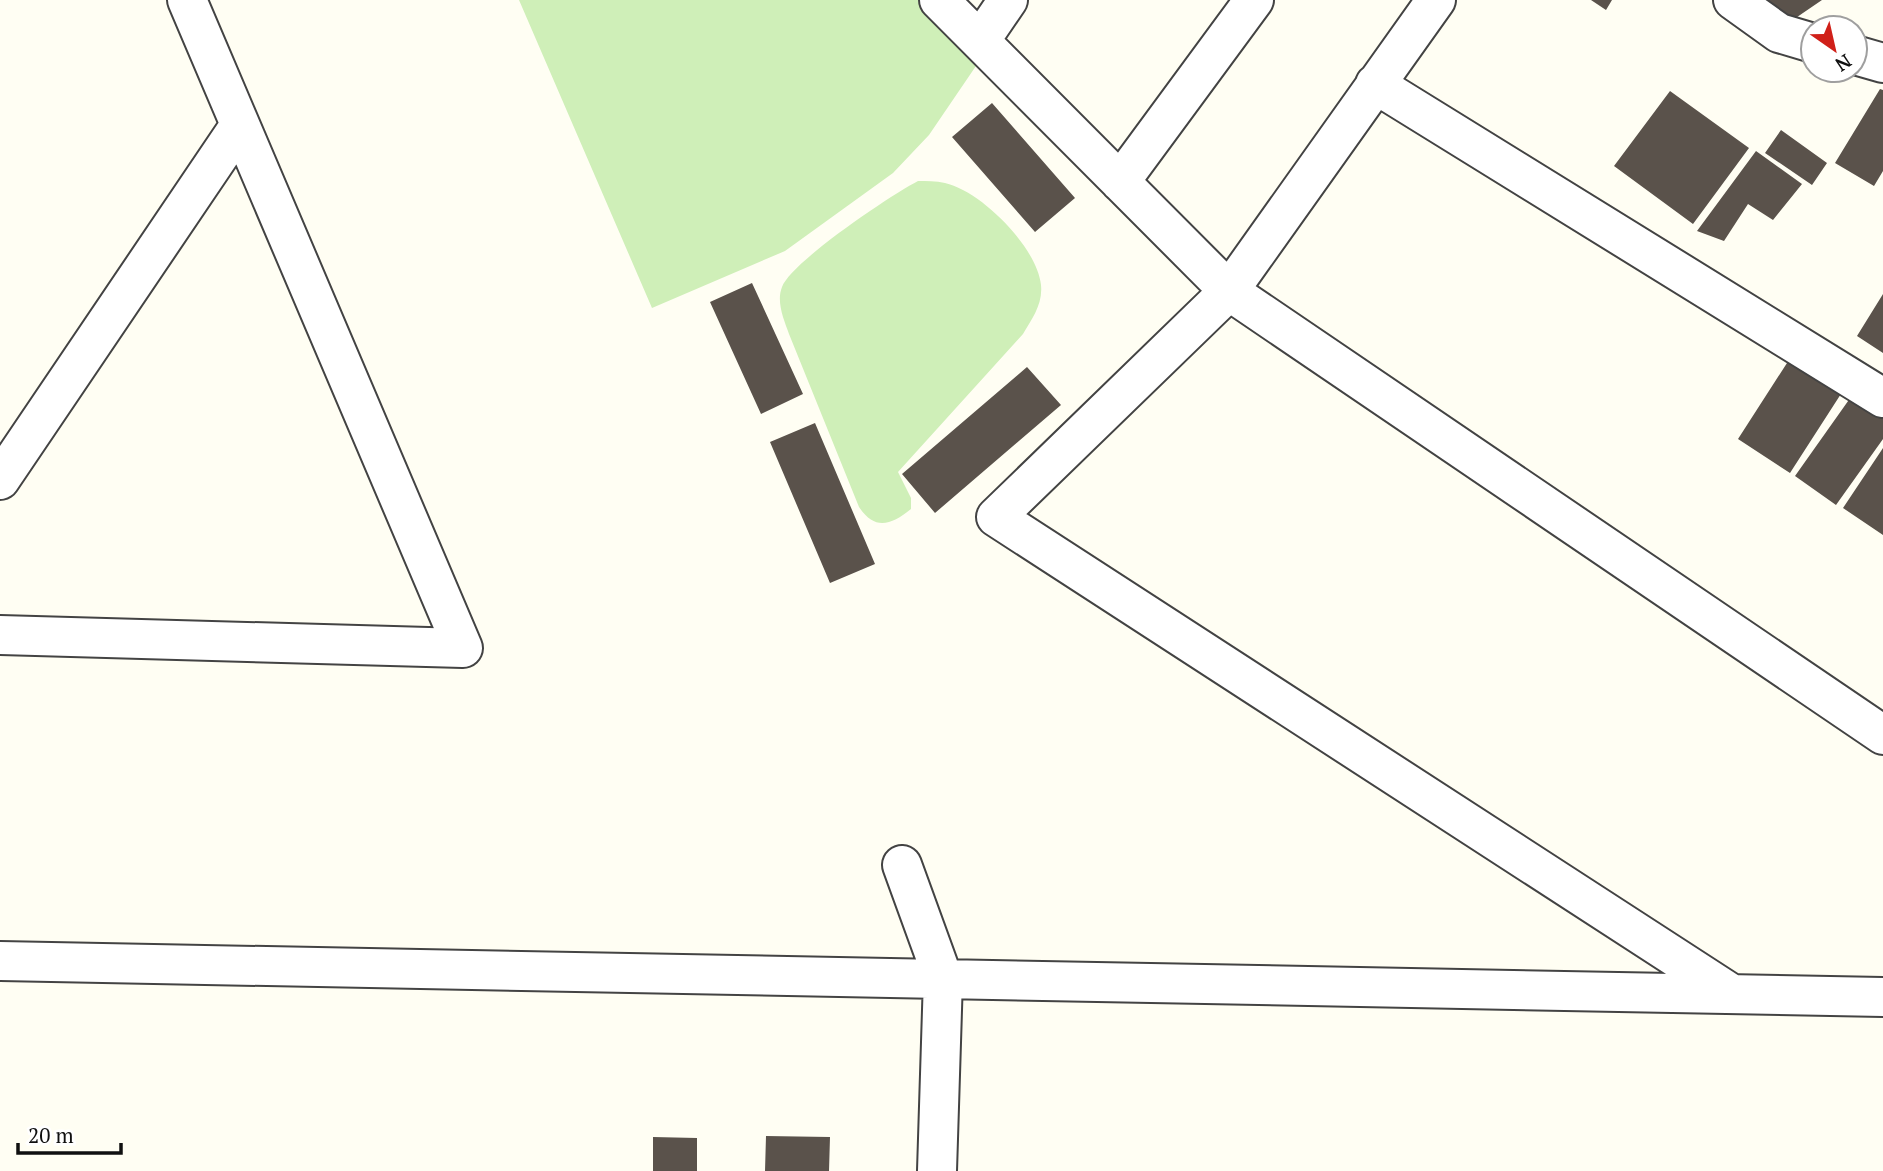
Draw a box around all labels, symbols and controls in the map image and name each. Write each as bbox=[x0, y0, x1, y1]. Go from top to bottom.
north arrow bbox=[1799, 14, 1869, 84]
text: N bbox=[1830, 49, 1857, 78]
scale bar bbox=[18, 1112, 121, 1156]
text: 20 m bbox=[28, 1121, 74, 1149]

